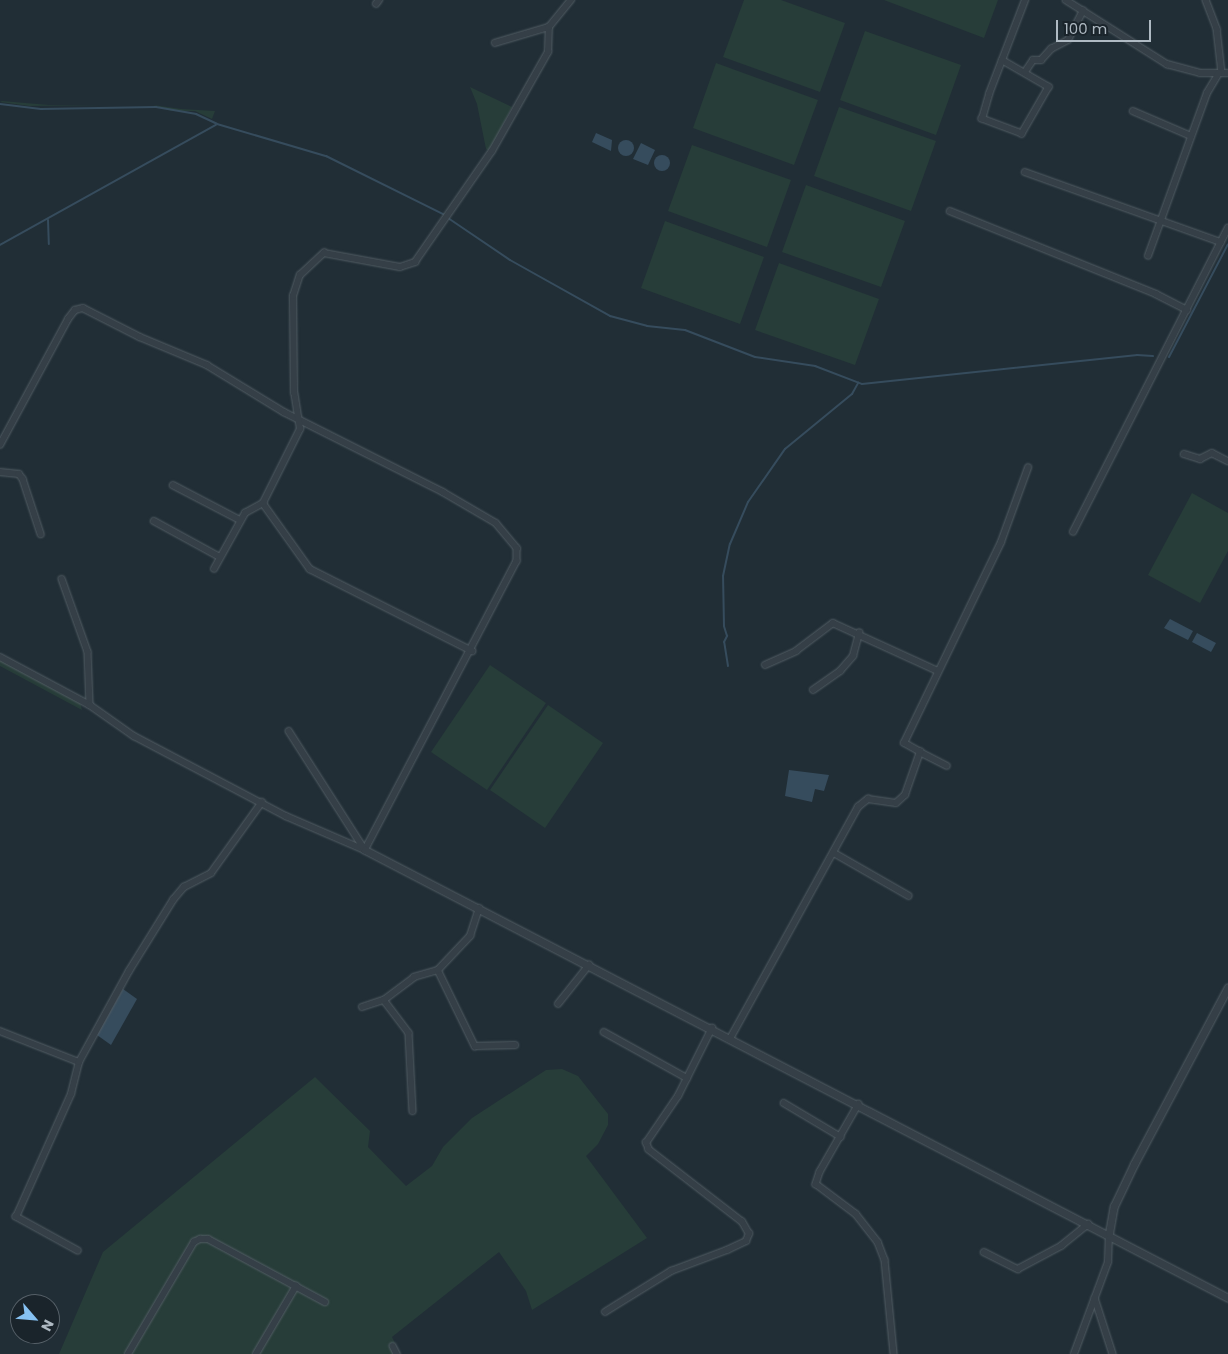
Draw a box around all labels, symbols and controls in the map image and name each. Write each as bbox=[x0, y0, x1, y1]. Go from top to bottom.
scale bar bbox=[1058, 10, 1153, 42]
text: 100 m bbox=[1064, 18, 1107, 39]
north arrow bbox=[10, 1294, 60, 1344]
text: N bbox=[36, 1316, 59, 1335]

